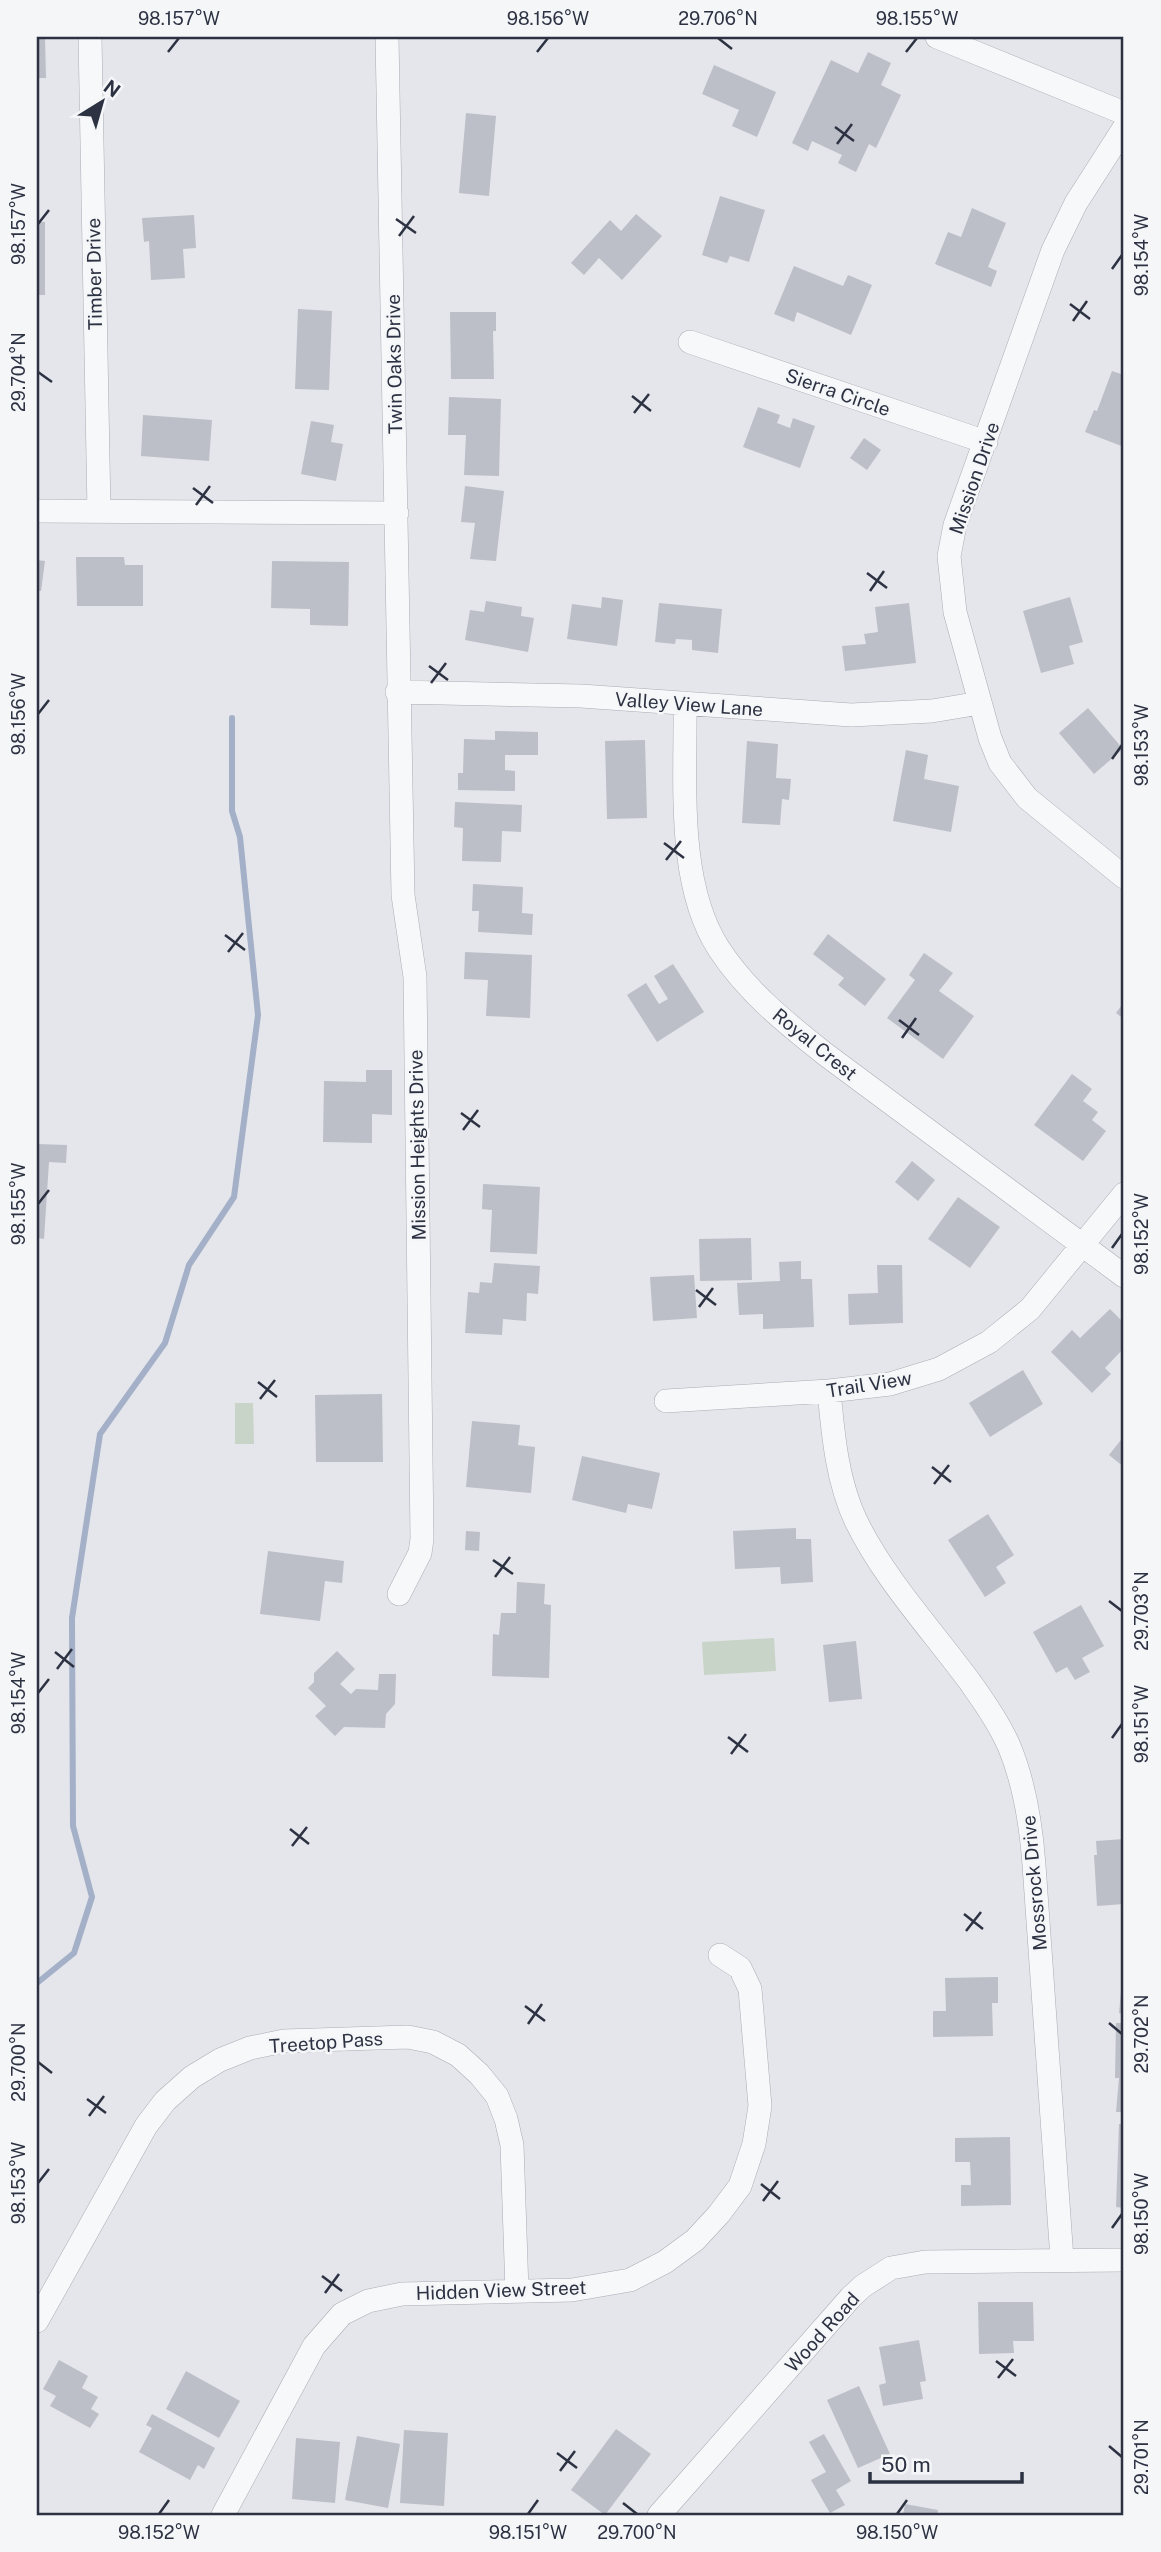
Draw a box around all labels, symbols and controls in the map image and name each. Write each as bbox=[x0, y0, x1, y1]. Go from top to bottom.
text: 98.157°W bbox=[138, 8, 220, 29]
text: 98.156°W bbox=[507, 8, 589, 29]
text: 29.706°N bbox=[678, 8, 758, 29]
text: 98.155°W bbox=[876, 8, 958, 29]
north arrow bbox=[66, 66, 136, 136]
text: N bbox=[100, 75, 125, 102]
text: 98.157°W bbox=[8, 183, 29, 265]
text: 98.154°W bbox=[1131, 214, 1152, 296]
street label: Timber Drive bbox=[82, 218, 106, 330]
street label: Twin Oaks Drive bbox=[382, 294, 406, 434]
text: 29.704°N bbox=[8, 332, 29, 412]
street label: Sierra Circle bbox=[783, 364, 893, 420]
street label: Mission Drive bbox=[945, 419, 1003, 537]
text: 98.156°W bbox=[8, 673, 29, 755]
street label: Valley View Lane bbox=[614, 688, 764, 720]
text: 98.153°W bbox=[1131, 704, 1152, 786]
street label: Royal Crest bbox=[769, 1003, 861, 1085]
street label: Mission Heights Drive bbox=[404, 1049, 430, 1241]
text: 98.155°W bbox=[8, 1163, 29, 1245]
text: 98.152°W bbox=[1131, 1193, 1152, 1275]
street label: Trail View bbox=[825, 1366, 913, 1402]
text: 29.703°N bbox=[1131, 1571, 1152, 1651]
text: 98.154°W bbox=[8, 1652, 29, 1734]
text: 98.151°W bbox=[1131, 1685, 1152, 1763]
street label: Mossrock Drive bbox=[1017, 1815, 1051, 1951]
text: 29.702°N bbox=[1131, 1994, 1152, 2074]
text: 29.700°N bbox=[8, 2022, 29, 2102]
street label: Treetop Pass bbox=[268, 2027, 384, 2057]
text: 98.153°W bbox=[8, 2142, 29, 2224]
text: 98.150°W bbox=[1131, 2173, 1152, 2255]
street label: Hidden View Street bbox=[415, 2276, 587, 2304]
street label: Wood Road bbox=[780, 2288, 864, 2376]
text: 29.701°N bbox=[1131, 2419, 1152, 2495]
scale bar bbox=[870, 2440, 1023, 2484]
text: 50 m bbox=[881, 2452, 931, 2477]
text: 98.152°W bbox=[118, 2522, 200, 2543]
text: 98.151°W bbox=[489, 2522, 567, 2543]
text: 29.700°N bbox=[597, 2522, 677, 2543]
text: 98.150°W bbox=[856, 2522, 938, 2543]

